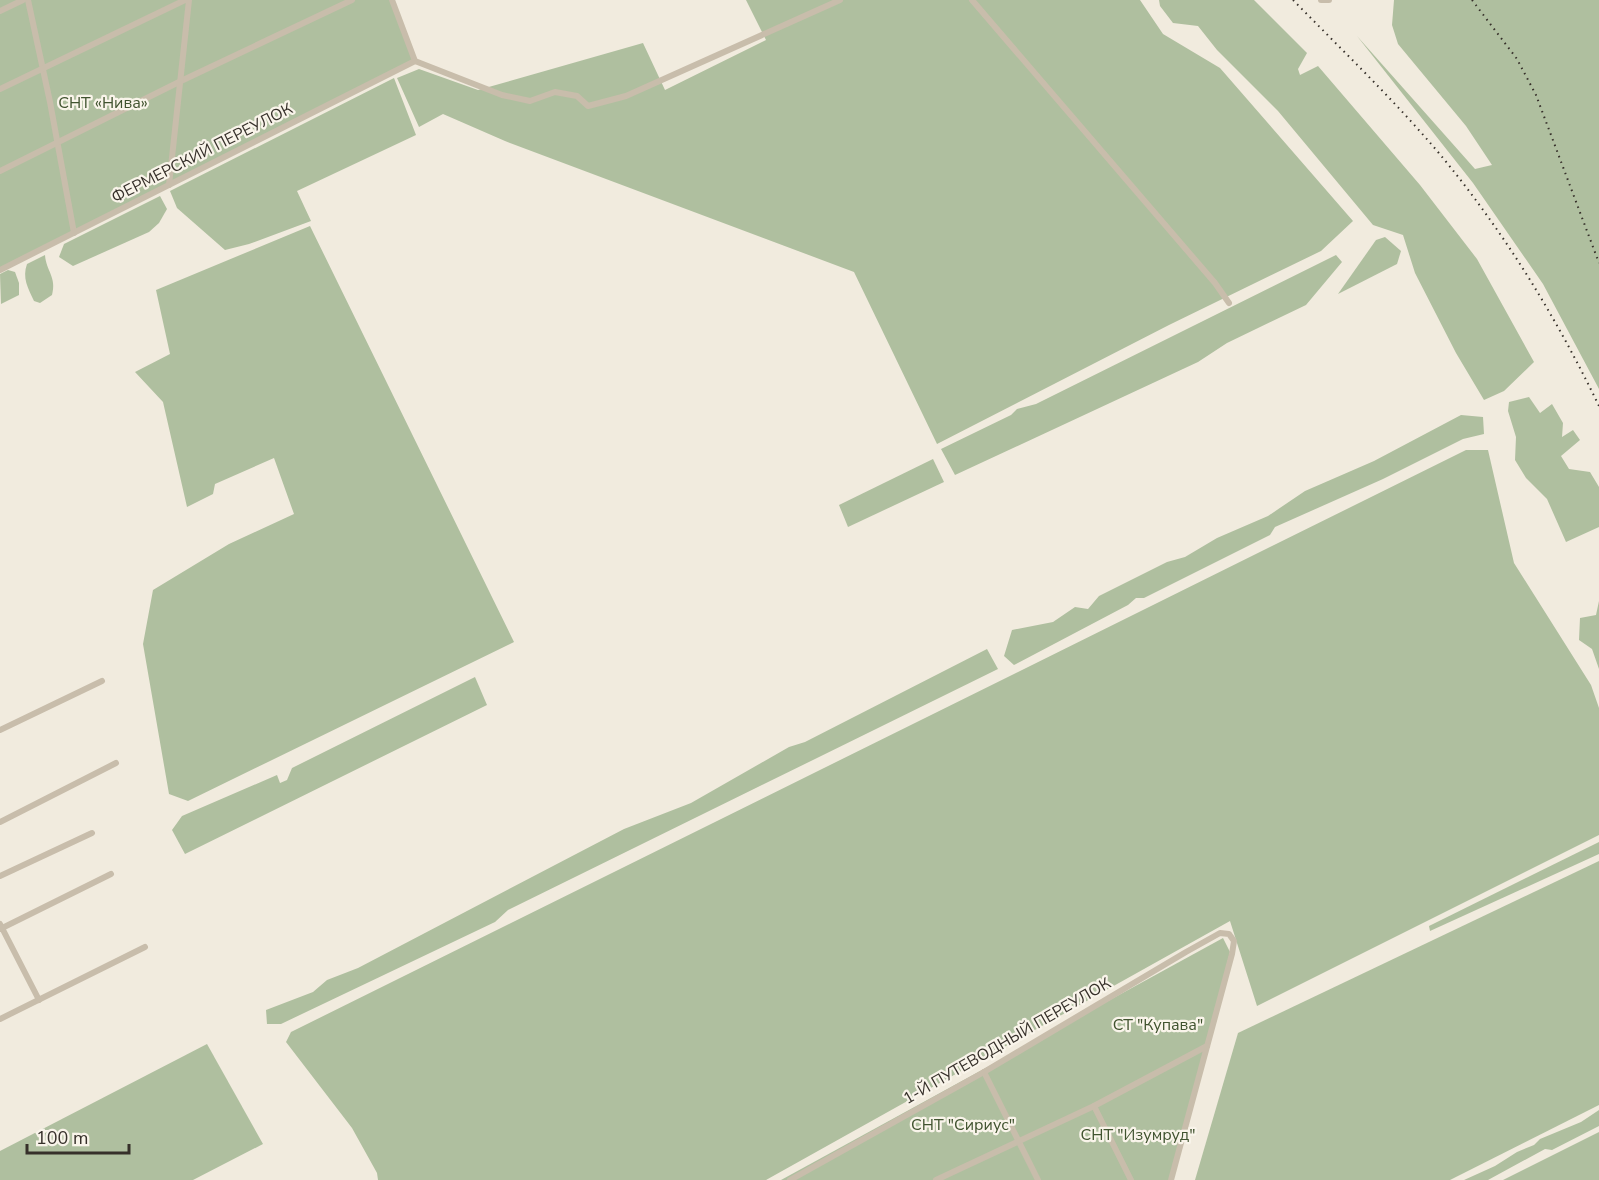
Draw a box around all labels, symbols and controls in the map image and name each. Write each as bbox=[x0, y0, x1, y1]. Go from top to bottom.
park label: СНТ «Нива» bbox=[58, 92, 148, 114]
street label: ФЕРМЕРСКИЙ ПЕРЕУЛОК bbox=[108, 97, 297, 208]
street label: 1-Й ПУТЕВОДНЫЙ ПЕРЕУЛОК bbox=[899, 972, 1115, 1110]
park label: СТ "Купава" bbox=[1113, 1014, 1203, 1036]
park label: СНТ "Сириус" bbox=[911, 1114, 1015, 1136]
scale bar bbox=[27, 1117, 129, 1155]
park label: СНТ "Изумруд" bbox=[1081, 1124, 1195, 1146]
text: 100 m bbox=[36, 1126, 88, 1150]

